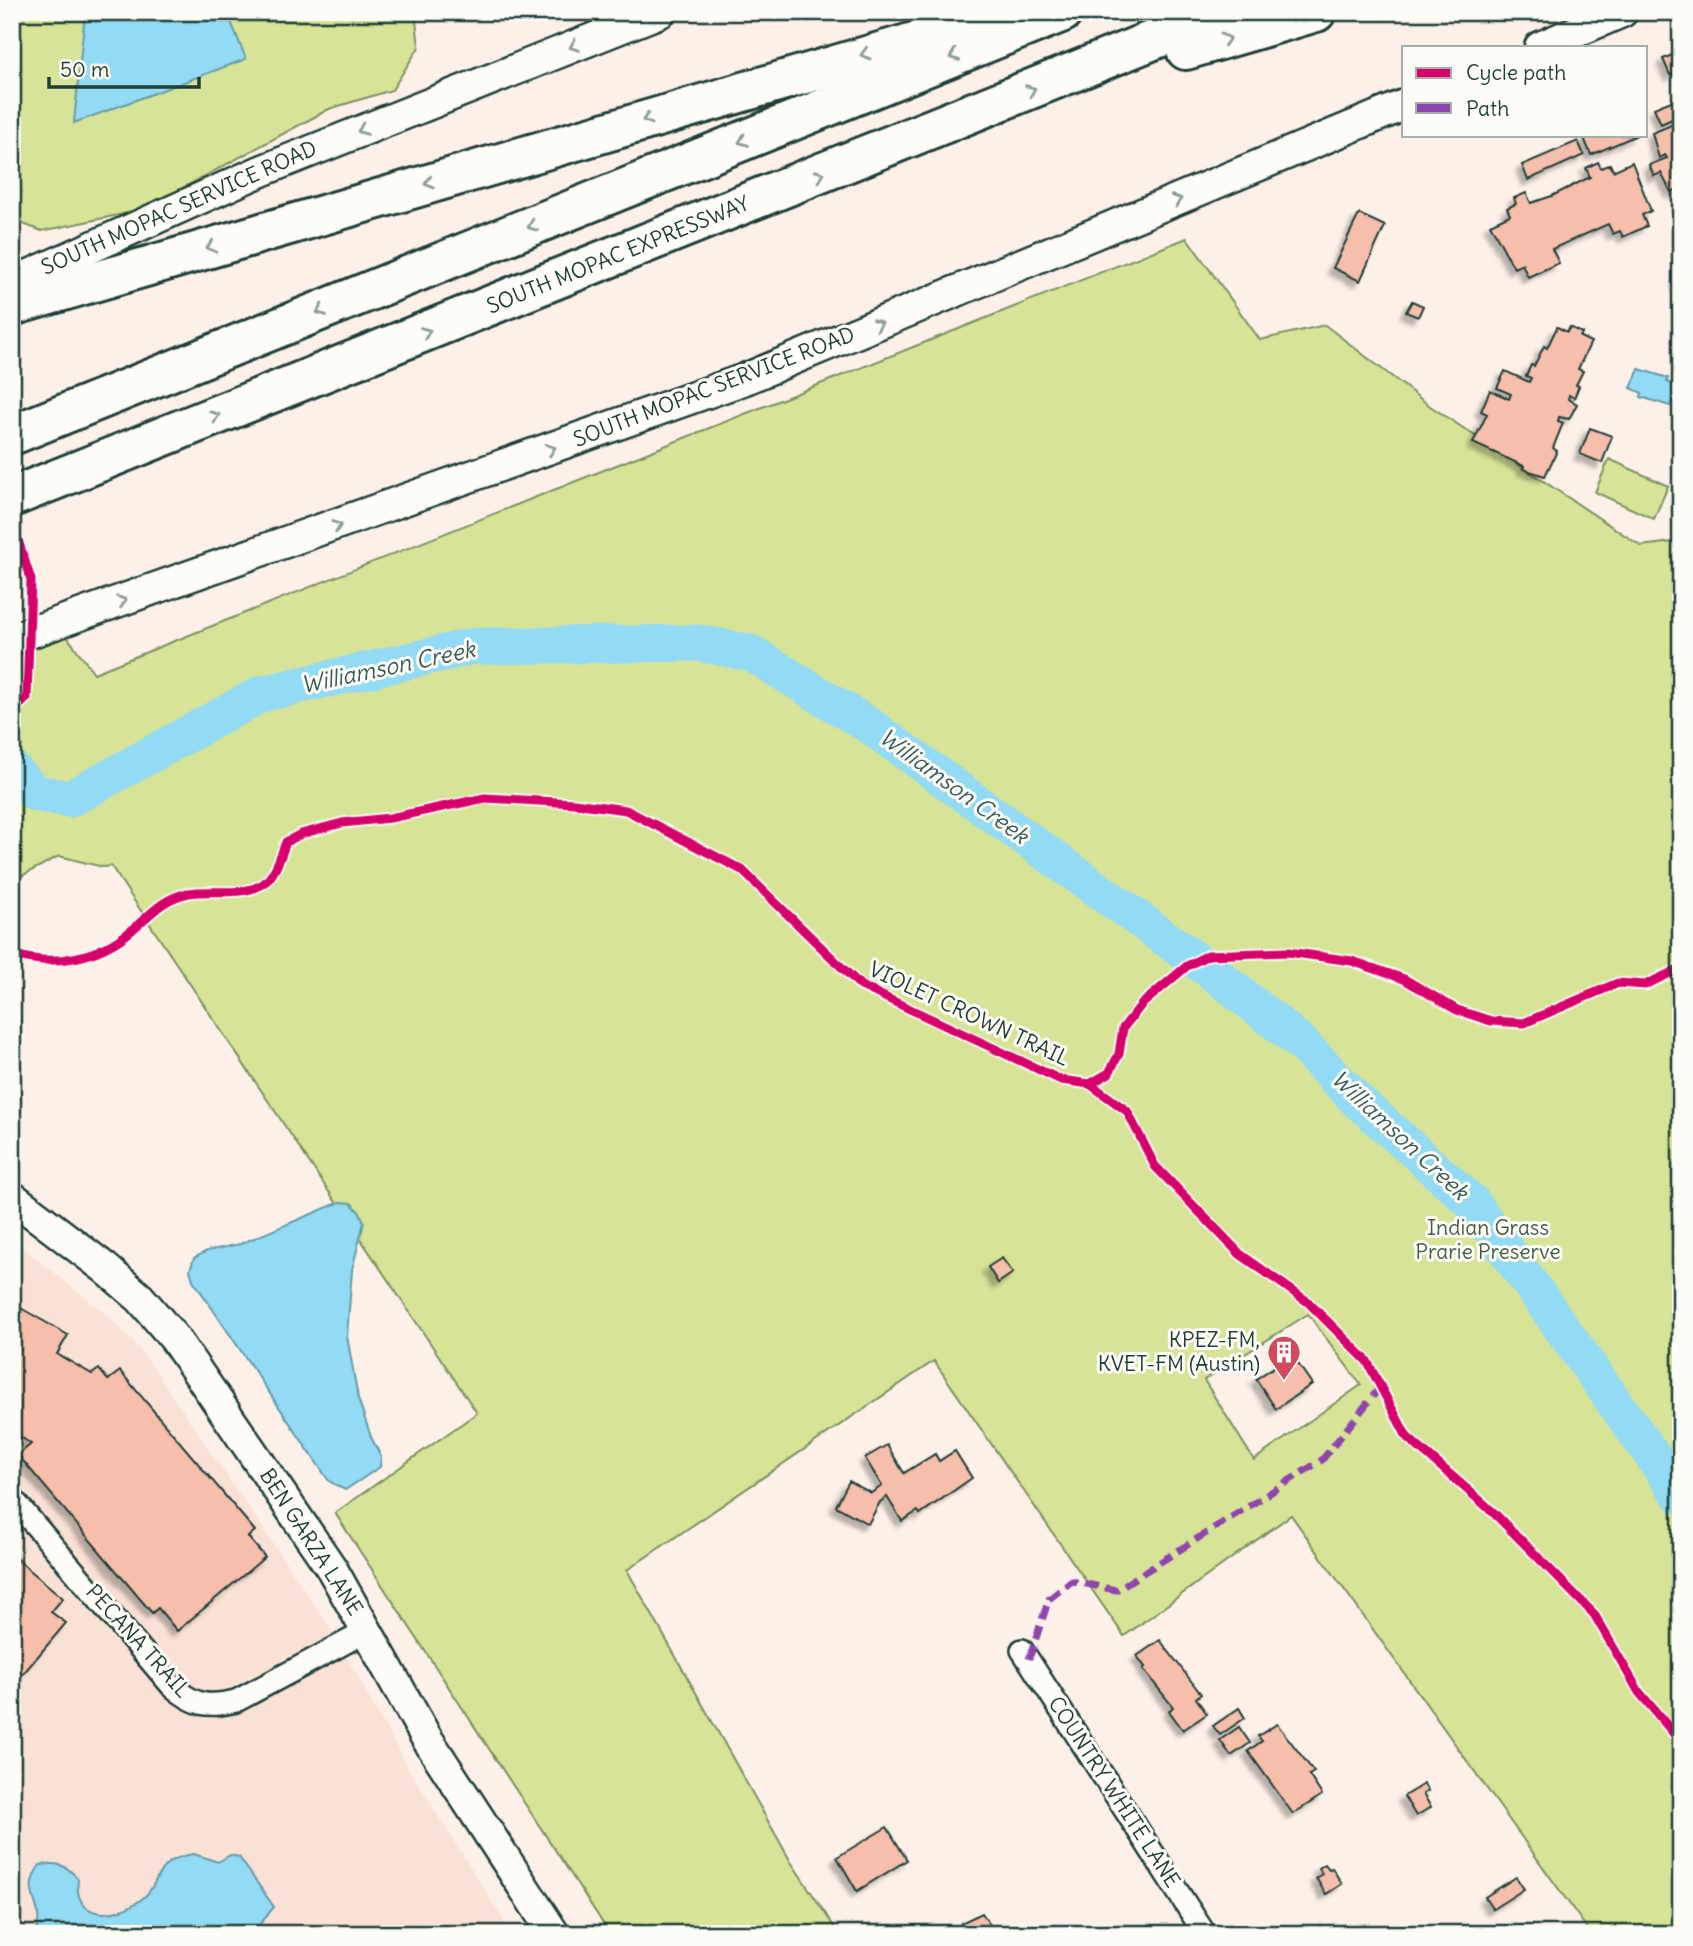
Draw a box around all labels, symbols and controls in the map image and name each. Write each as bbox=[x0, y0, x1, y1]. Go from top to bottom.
one-way arrow bbox=[1220, 32, 1232, 47]
one-way arrow bbox=[568, 37, 580, 51]
scale bar bbox=[49, 46, 200, 90]
one-way arrow bbox=[860, 46, 872, 61]
legend bbox=[1402, 46, 1648, 136]
one-way arrow bbox=[949, 48, 962, 62]
text: 50 m bbox=[60, 56, 109, 83]
text: Cycle path bbox=[1466, 59, 1566, 86]
one-way arrow bbox=[1024, 85, 1036, 99]
text: Path bbox=[1466, 95, 1509, 122]
one-way arrow bbox=[641, 110, 653, 125]
one-way arrow bbox=[357, 121, 369, 135]
one-way arrow bbox=[738, 133, 751, 147]
street label: SOUTH MOPAC SERVICE ROAD bbox=[37, 134, 321, 281]
one-way arrow bbox=[813, 169, 825, 183]
one-way arrow bbox=[423, 174, 435, 189]
street label: SOUTH MOPAC EXPRESSWAY bbox=[483, 189, 753, 320]
one-way arrow bbox=[1170, 194, 1183, 208]
one-way arrow bbox=[527, 218, 540, 232]
one-way arrow bbox=[205, 239, 217, 254]
one-way arrow bbox=[316, 302, 328, 316]
one-way arrow bbox=[870, 318, 883, 332]
street label: SOUTH MOPAC SERVICE ROAD bbox=[569, 320, 858, 453]
one-way arrow bbox=[420, 326, 432, 340]
one-way arrow bbox=[209, 411, 221, 425]
one-way arrow bbox=[544, 444, 556, 458]
one-way arrow bbox=[330, 520, 342, 534]
one-way arrow bbox=[115, 595, 127, 609]
water label: Williamson Creek bbox=[298, 634, 479, 699]
water label: Williamson Creek bbox=[874, 722, 1036, 850]
street label: VIOLET CROWN TRAIL bbox=[865, 955, 1074, 1072]
water label: Williamson Creek bbox=[1326, 1064, 1476, 1207]
park label: Indian Grass Prarie Preserve bbox=[1415, 1214, 1561, 1265]
place label: KPEZ-FM, KVET-FM (Austin) bbox=[1098, 1326, 1260, 1377]
building icon: KPEZ-FM, KVET-FM (Austin) bbox=[1265, 1333, 1303, 1382]
street label: BEN GARZA LANE bbox=[254, 1463, 369, 1620]
street label: PECANA TRAIL bbox=[80, 1578, 196, 1703]
street label: COUNTRY WHITE LANE bbox=[1042, 1691, 1186, 1892]

